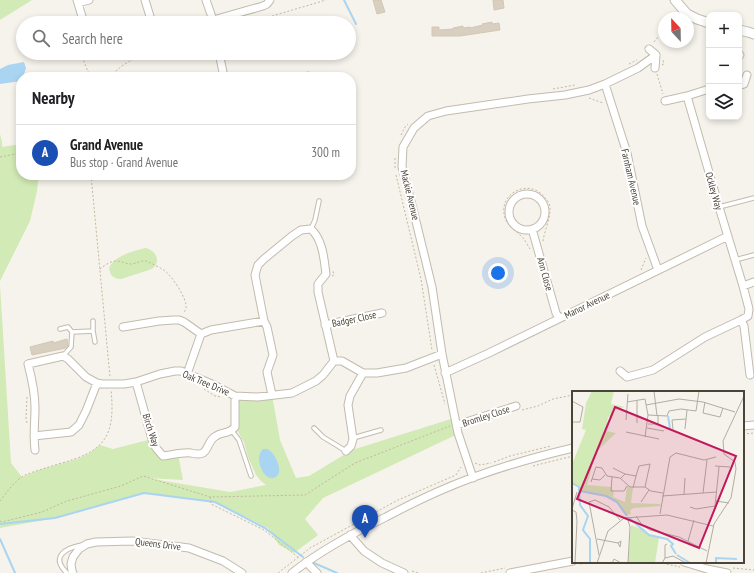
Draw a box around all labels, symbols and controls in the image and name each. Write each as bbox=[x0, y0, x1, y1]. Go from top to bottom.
north arrow bbox=[658, 12, 694, 48]
map controls bbox=[706, 12, 742, 120]
button: + bbox=[706, 12, 742, 48]
search box bbox=[16, 16, 356, 60]
icon: search bbox=[30, 27, 52, 49]
text: Search here bbox=[62, 29, 123, 48]
button: − bbox=[706, 48, 742, 84]
button: layers bbox=[706, 84, 742, 120]
text: Nearby bbox=[32, 87, 75, 109]
text: Grand Avenue bbox=[70, 135, 143, 154]
text: A bbox=[42, 144, 48, 161]
text: 300 m bbox=[311, 144, 340, 161]
street label: Farnham Avenue bbox=[618, 148, 644, 206]
text: Bus stop · Grand Avenue bbox=[70, 154, 178, 171]
street label: Mackie Avenue bbox=[397, 169, 423, 221]
street label: Ockley Way bbox=[702, 171, 726, 212]
street label: Ann Close bbox=[534, 256, 556, 292]
your location bbox=[488, 263, 508, 283]
street label: Manor Avenue bbox=[562, 288, 612, 322]
street label: Badger Close bbox=[331, 308, 377, 330]
street label: Oak Tree Drive bbox=[181, 367, 231, 399]
inset map bbox=[572, 391, 744, 563]
street label: Bromley Close bbox=[461, 402, 511, 430]
street label: Birch Way bbox=[140, 412, 162, 448]
pin: A bbox=[352, 505, 378, 538]
street label: Queens Drive bbox=[134, 535, 182, 553]

